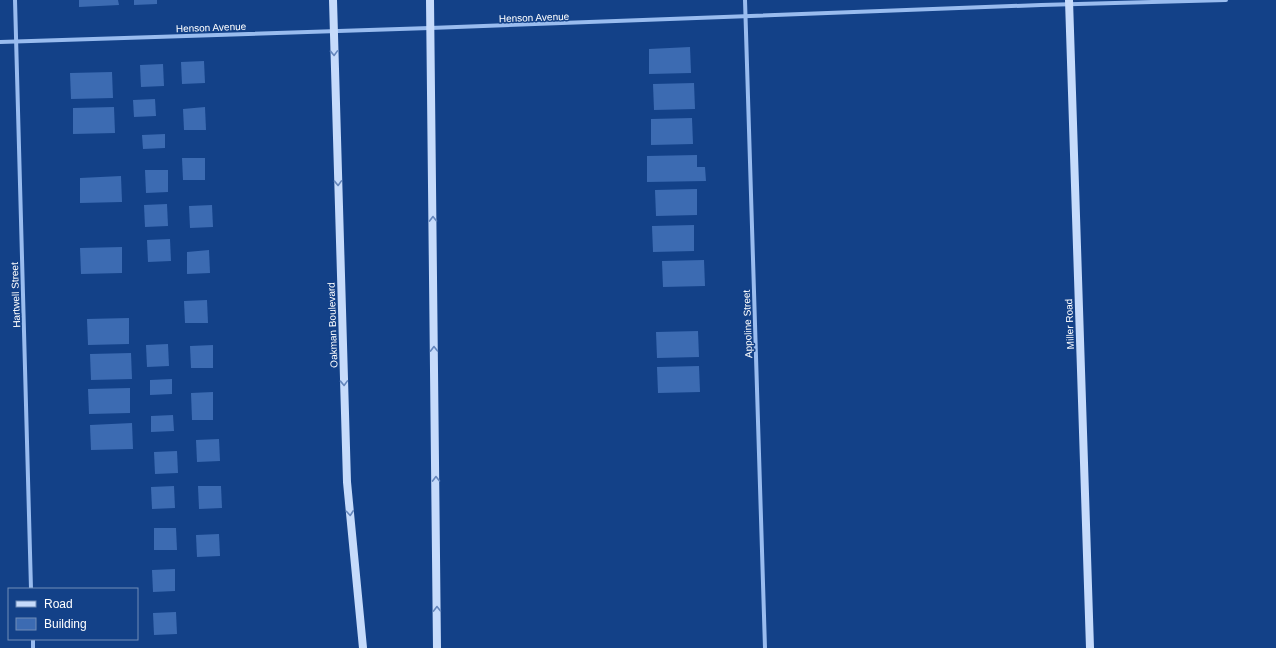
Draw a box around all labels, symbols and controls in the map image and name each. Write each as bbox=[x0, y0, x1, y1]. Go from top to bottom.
street label: Henson Avenue bbox=[499, 11, 570, 24]
street label: Henson Avenue bbox=[176, 21, 247, 34]
one-way arrow bbox=[330, 50, 338, 56]
one-way arrow bbox=[334, 180, 342, 186]
one-way arrow bbox=[429, 216, 437, 222]
street label: Hartwell Street bbox=[9, 262, 22, 328]
street label: Oakman Boulevard bbox=[326, 282, 339, 368]
street label: Appoline Street bbox=[741, 289, 754, 358]
street label: Miller Road bbox=[1063, 299, 1076, 349]
one-way arrow bbox=[430, 346, 438, 352]
one-way arrow bbox=[340, 380, 348, 386]
one-way arrow bbox=[431, 476, 440, 482]
one-way arrow bbox=[346, 510, 355, 516]
legend bbox=[8, 588, 138, 640]
text: Road bbox=[44, 597, 73, 611]
one-way arrow bbox=[433, 606, 441, 612]
text: Building bbox=[44, 617, 87, 631]

